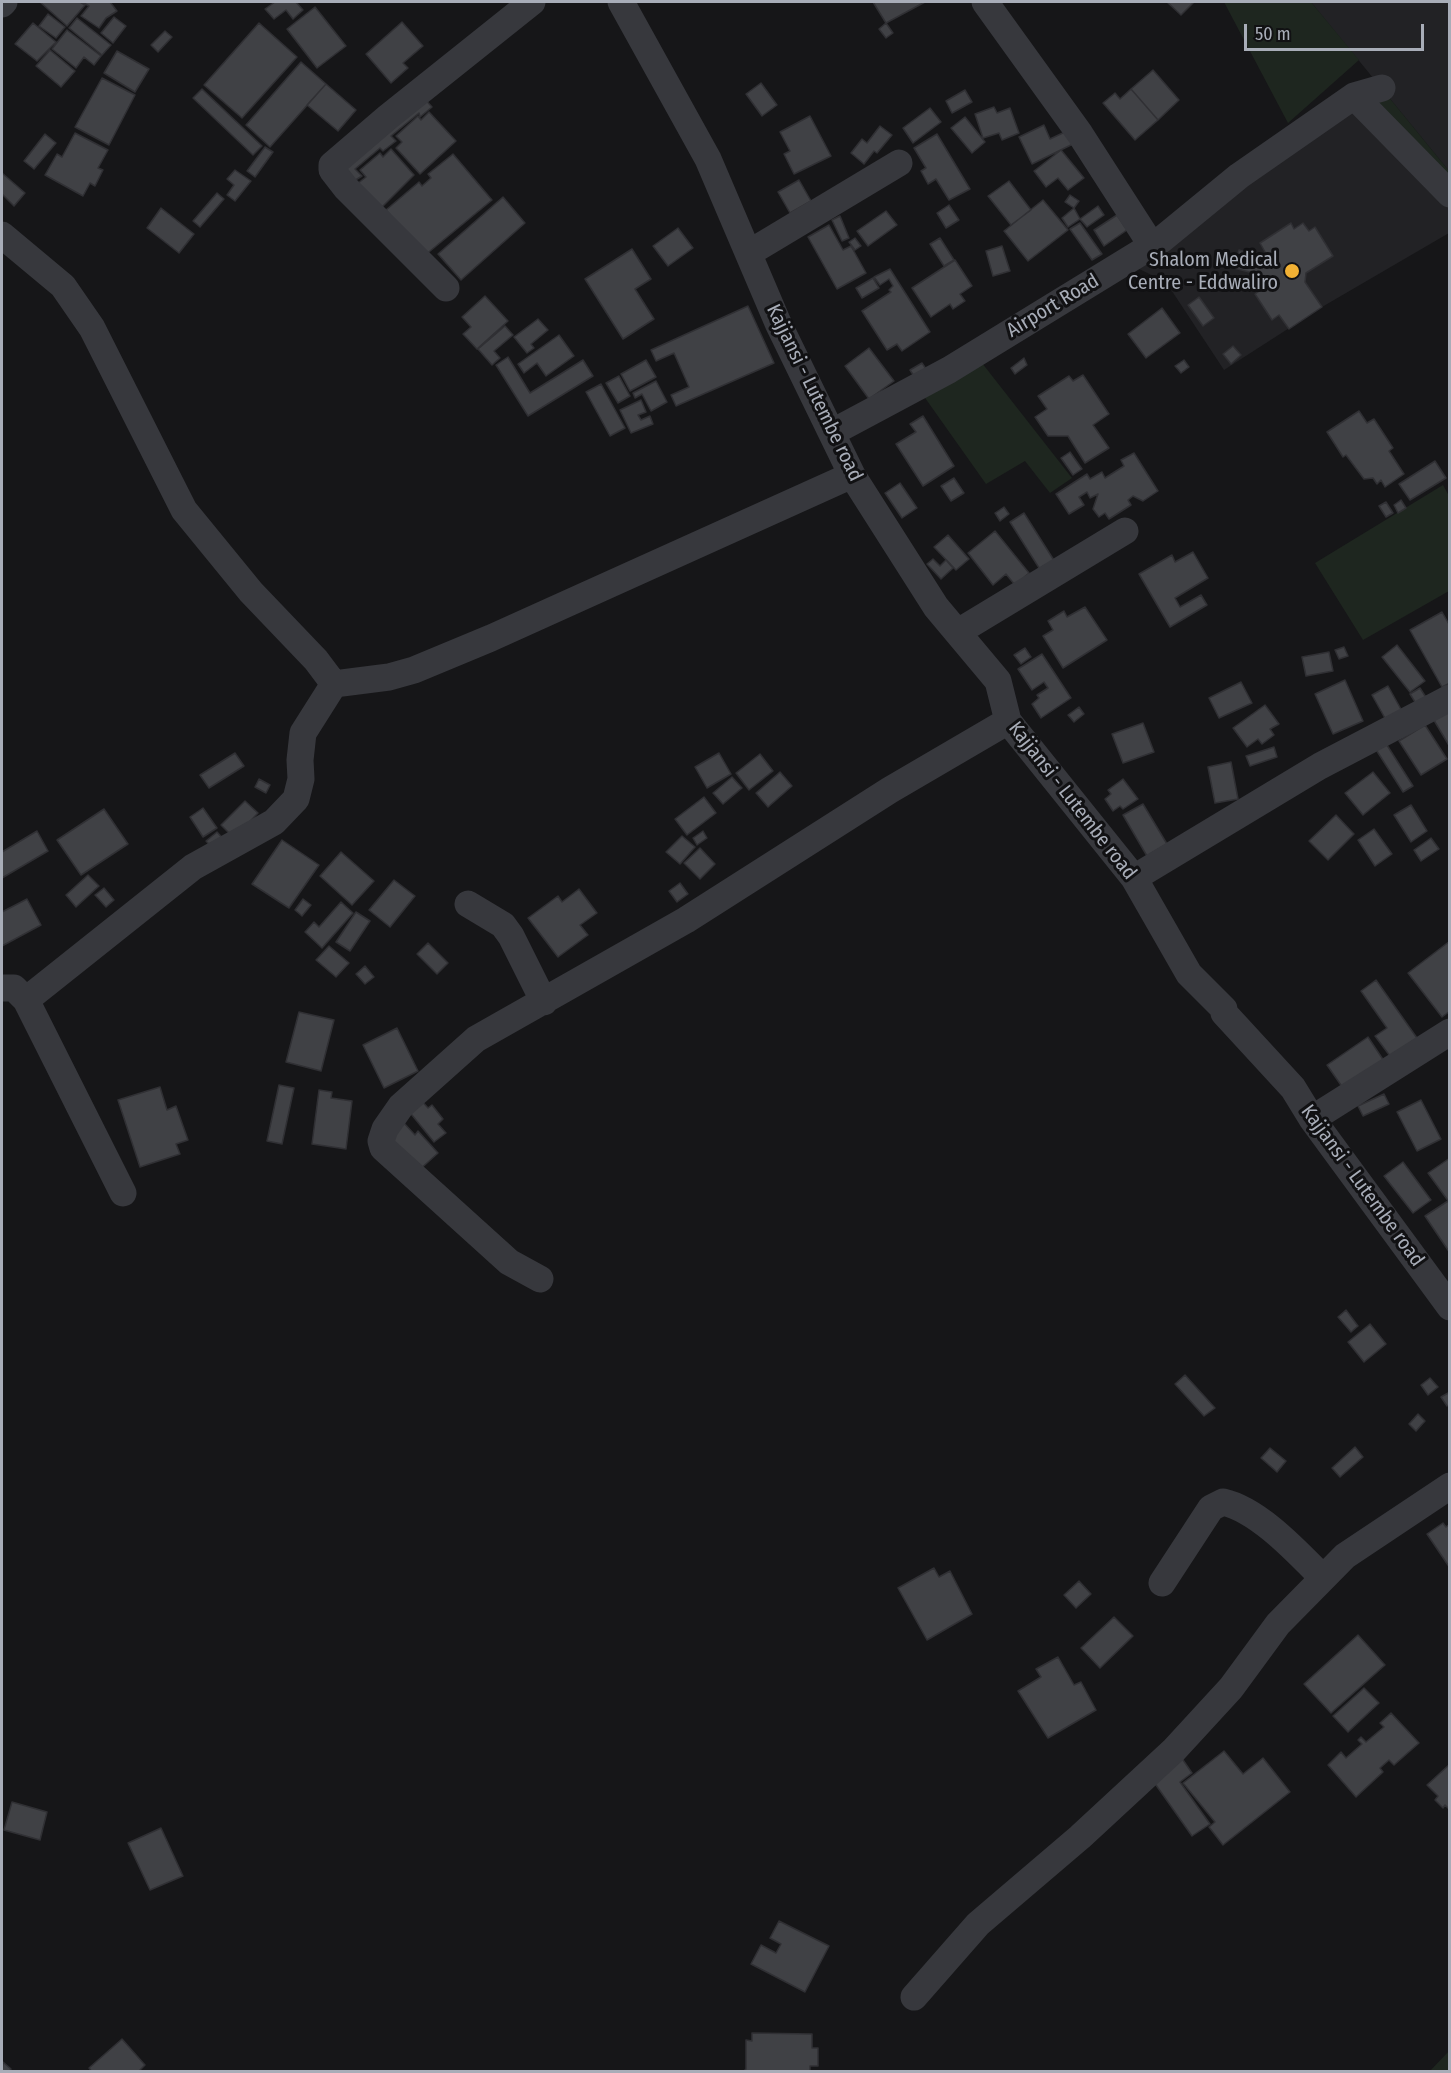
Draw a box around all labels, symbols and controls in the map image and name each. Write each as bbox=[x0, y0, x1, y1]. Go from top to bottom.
scale bar bbox=[1247, 12, 1427, 50]
text: 50 m bbox=[1255, 23, 1291, 45]
place label: Shalom Medical Centre - Eddwaliro bbox=[1128, 248, 1278, 295]
marker: Shalom Medical Centre - Eddwaliro bbox=[1283, 262, 1301, 280]
street label: Airport Road bbox=[1003, 269, 1103, 343]
street label: Kajjansi - Lutembe road bbox=[761, 301, 867, 485]
street label: Kajjansi - Lutembe road bbox=[1003, 717, 1141, 885]
street label: Kajjansi - Lutembe road bbox=[1295, 1101, 1429, 1271]

